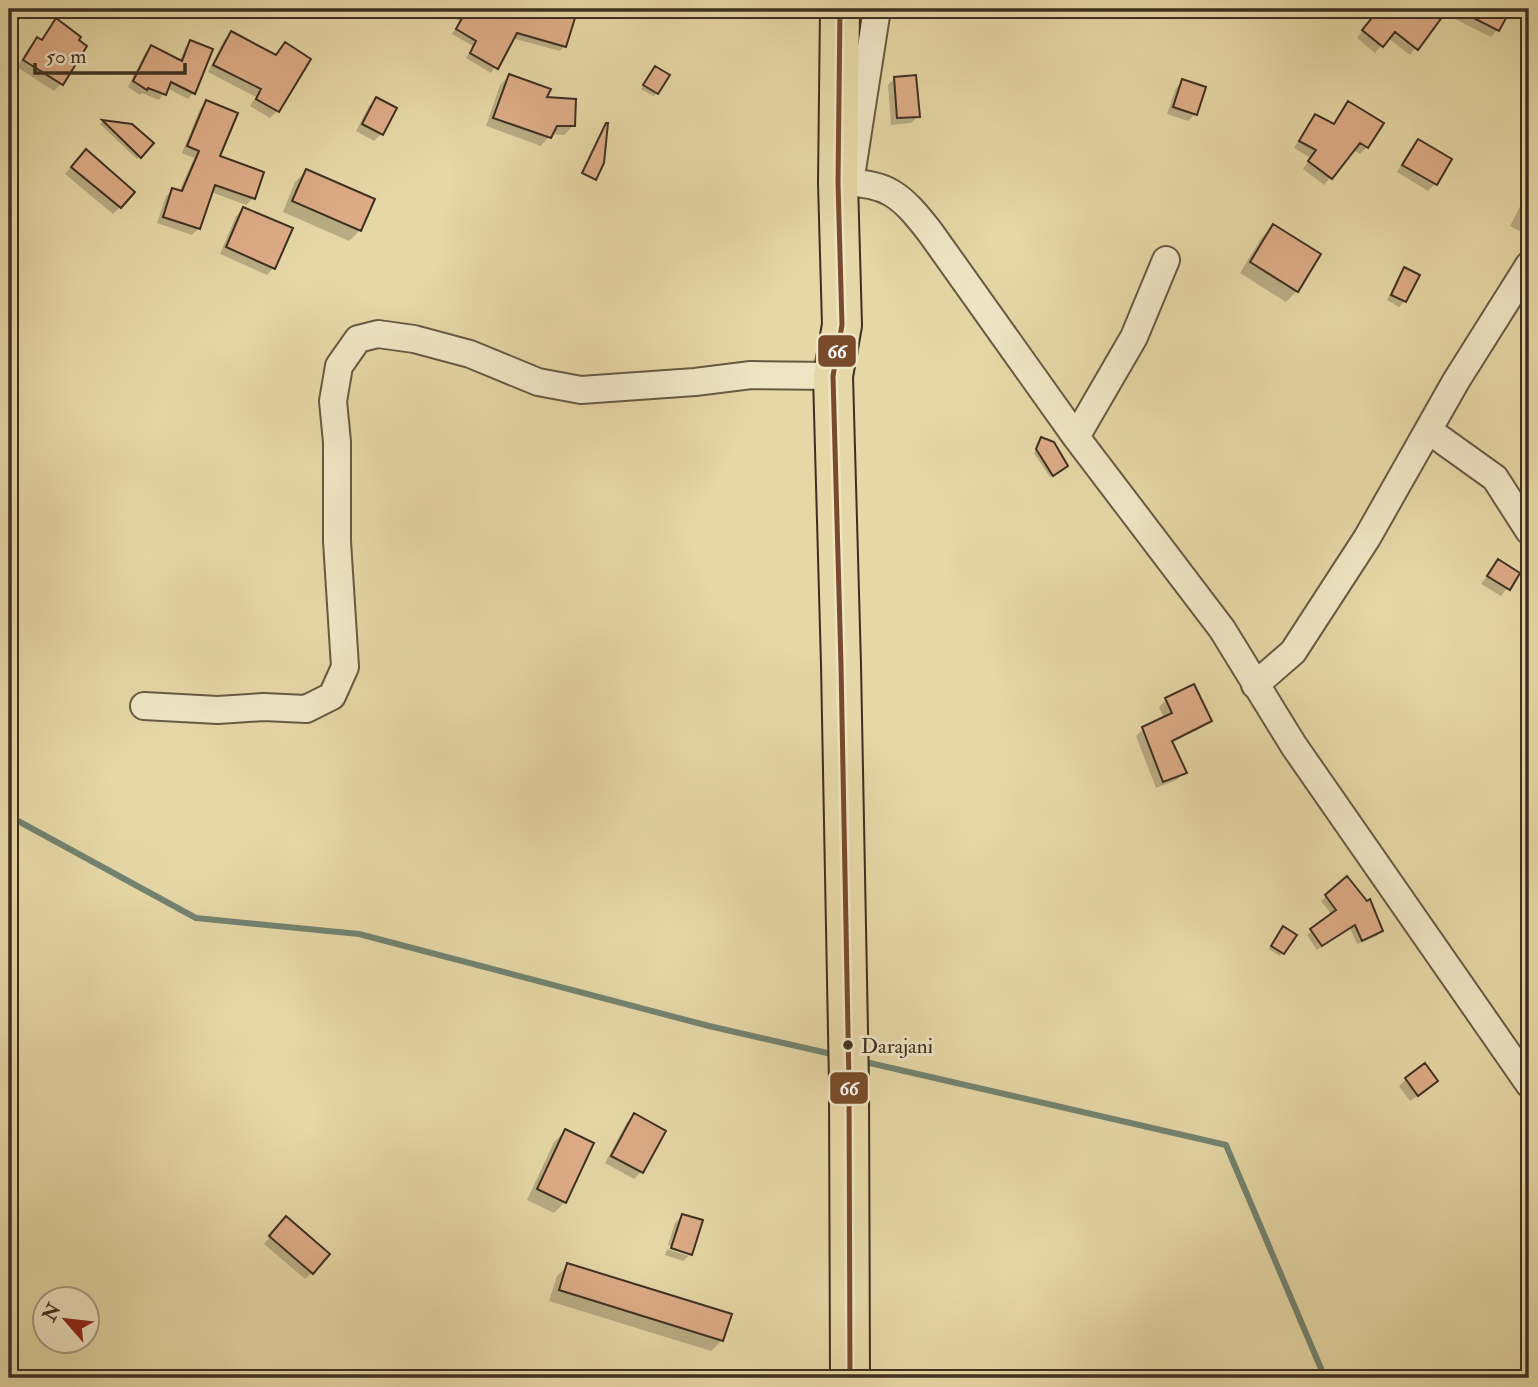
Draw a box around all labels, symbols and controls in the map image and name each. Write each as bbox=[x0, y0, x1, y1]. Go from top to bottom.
scale bar bbox=[35, 32, 186, 76]
text: 50 m bbox=[46, 43, 87, 70]
line badge: 66 bbox=[817, 334, 857, 368]
text: 66 bbox=[827, 340, 848, 364]
place label: Darajani bbox=[861, 1033, 934, 1060]
marker: Darajani bbox=[841, 1038, 855, 1052]
line badge: 66 bbox=[829, 1071, 869, 1105]
text: 66 bbox=[839, 1077, 860, 1101]
north arrow bbox=[32, 1286, 102, 1356]
text: N bbox=[37, 1298, 67, 1327]

